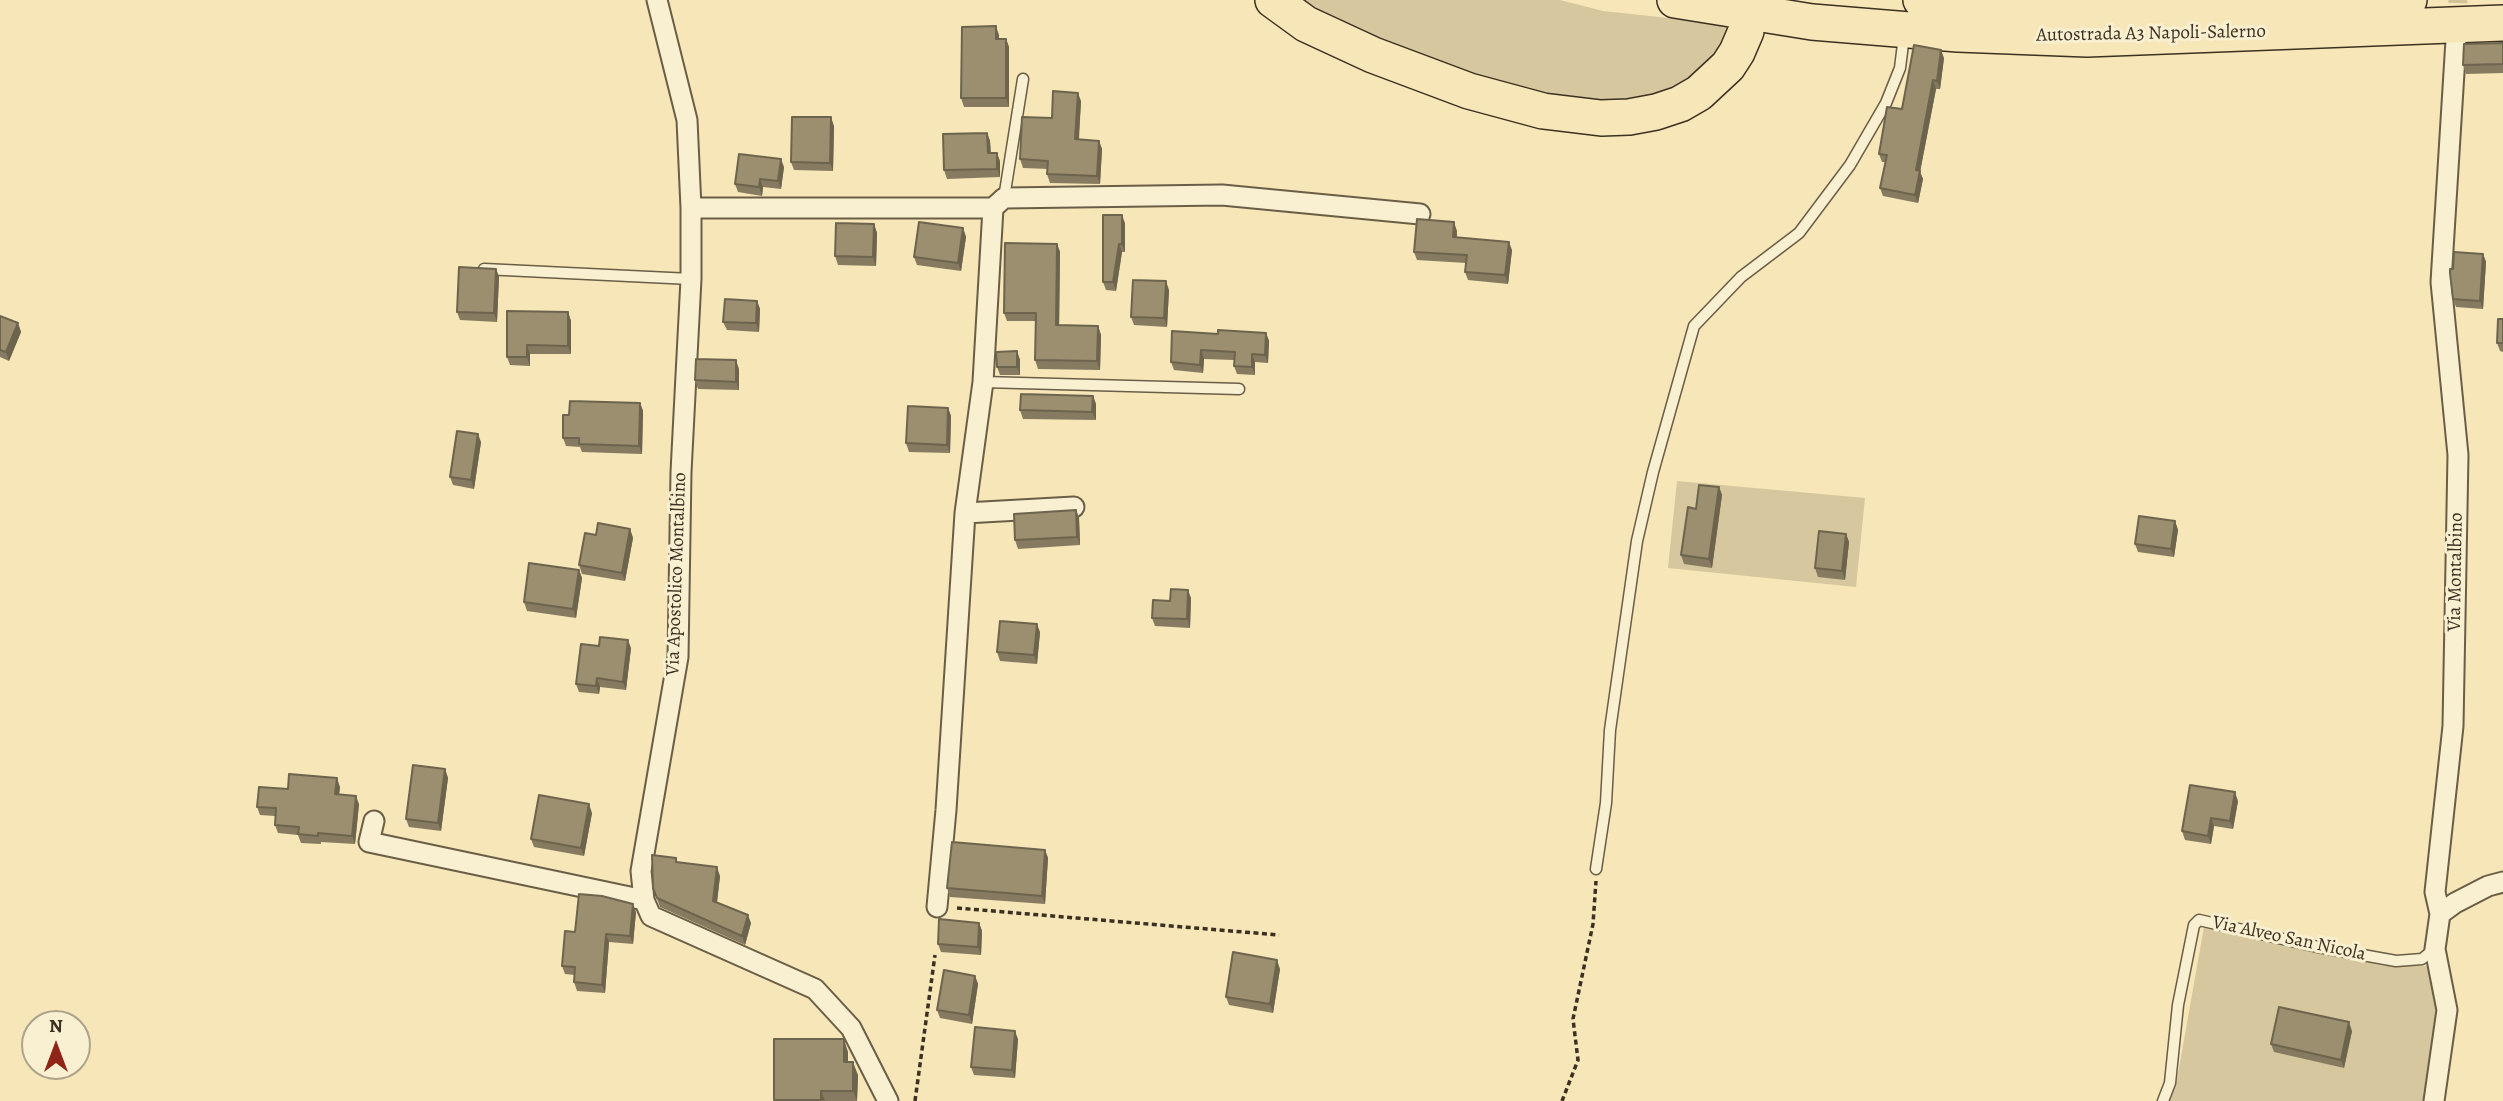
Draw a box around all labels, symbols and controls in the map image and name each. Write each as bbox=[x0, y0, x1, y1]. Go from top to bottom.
street label: Autostrada A3 Napoli-Salerno bbox=[2036, 21, 2266, 47]
street label: Via Apostolico Montalbino bbox=[662, 472, 692, 676]
street label: Via Montalbino bbox=[2444, 512, 2468, 632]
street label: Via Alveo San Nicola bbox=[2210, 912, 2368, 966]
north arrow bbox=[21, 1010, 91, 1080]
text: N bbox=[49, 1013, 63, 1039]

